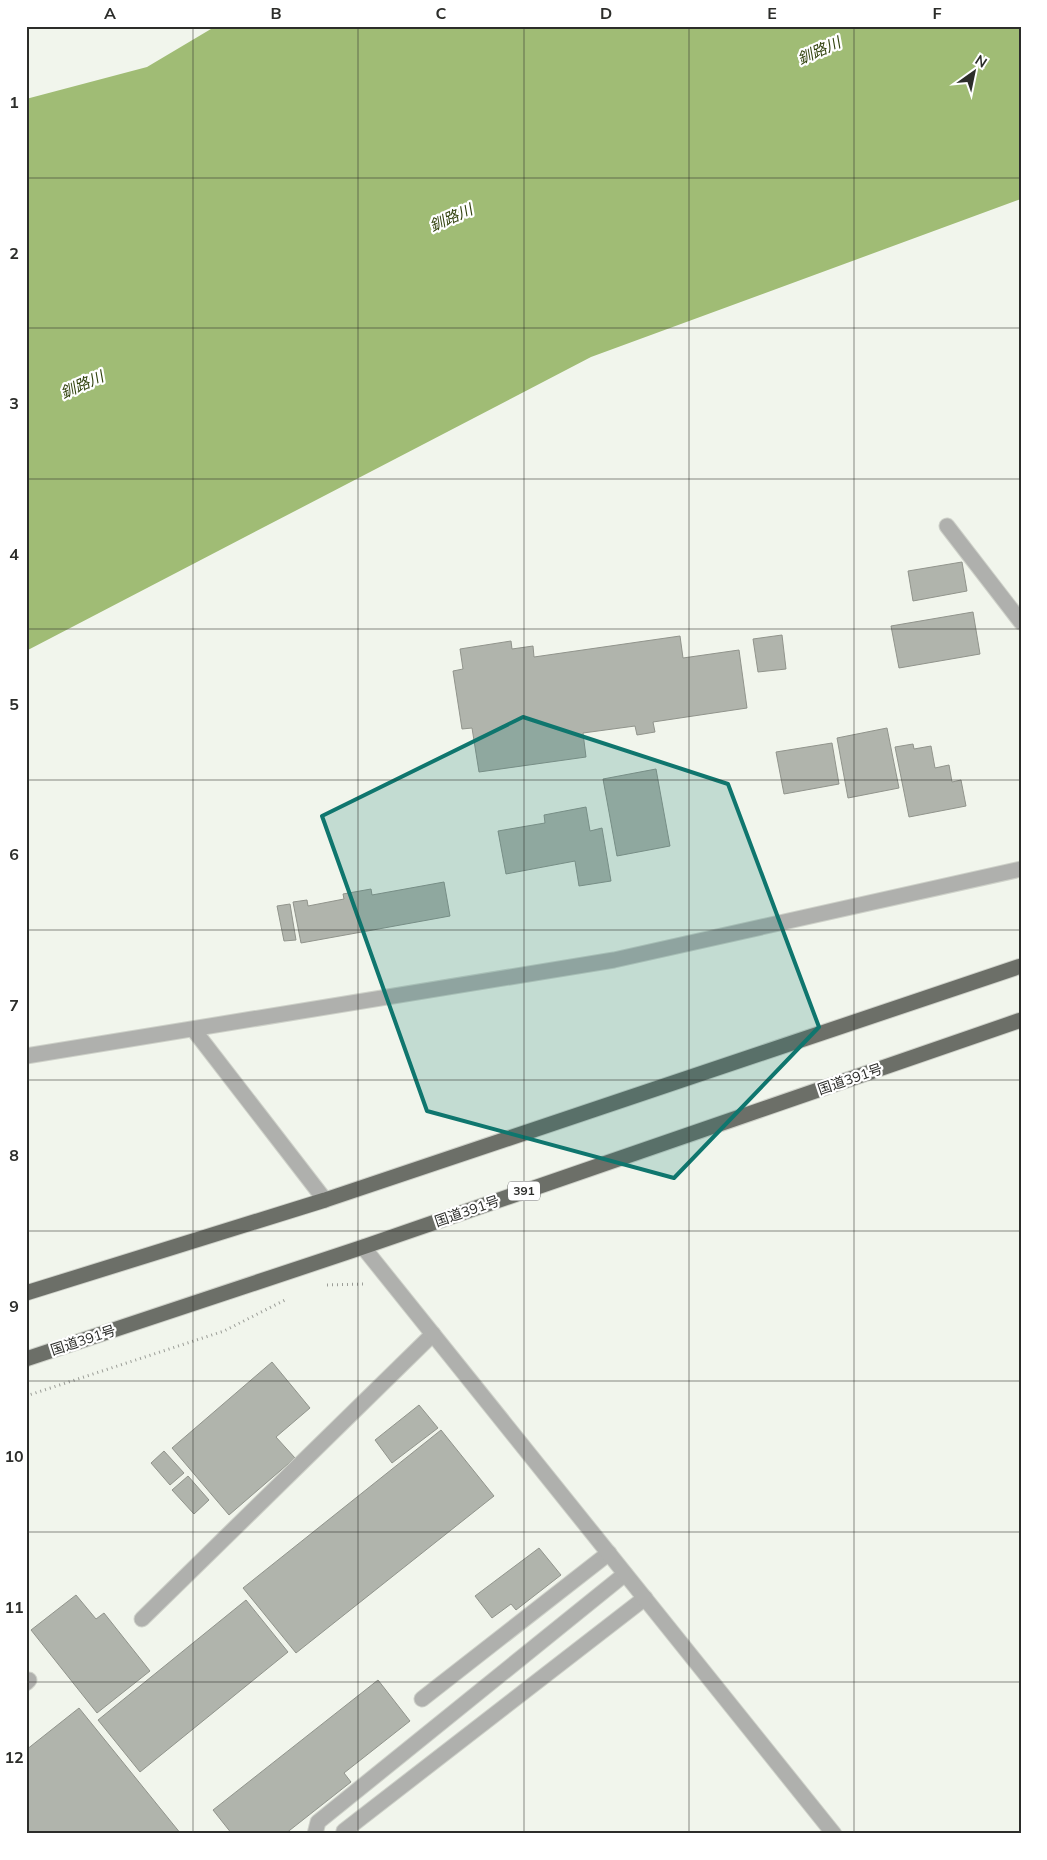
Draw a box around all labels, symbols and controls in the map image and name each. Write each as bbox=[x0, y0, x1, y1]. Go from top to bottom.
text: A bbox=[104, 3, 116, 23]
text: B bbox=[270, 3, 282, 23]
text: C bbox=[436, 3, 447, 23]
text: D bbox=[600, 3, 612, 23]
text: E bbox=[767, 3, 777, 23]
text: F bbox=[932, 3, 942, 23]
water label: 釧路川 bbox=[794, 32, 845, 68]
north arrow bbox=[950, 48, 1000, 98]
text: N bbox=[972, 51, 990, 72]
text: 1 bbox=[9, 92, 19, 112]
water label: 釧路川 bbox=[426, 199, 477, 235]
text: 2 bbox=[9, 243, 19, 263]
water label: 釧路川 bbox=[57, 366, 108, 402]
text: 3 bbox=[9, 393, 19, 413]
text: 4 bbox=[9, 544, 19, 564]
text: 5 bbox=[9, 694, 19, 714]
text: 6 bbox=[9, 844, 19, 864]
text: 7 bbox=[9, 995, 19, 1015]
street label: 国道391号 bbox=[815, 1060, 885, 1098]
text: 8 bbox=[9, 1145, 19, 1165]
road number: 391 bbox=[508, 1182, 540, 1200]
street label: 国道391号 bbox=[432, 1192, 502, 1230]
text: 9 bbox=[9, 1296, 19, 1316]
street label: 国道391号 bbox=[48, 1321, 118, 1359]
text: 10 bbox=[4, 1446, 24, 1466]
text: 11 bbox=[4, 1597, 24, 1617]
text: 12 bbox=[4, 1747, 24, 1767]

